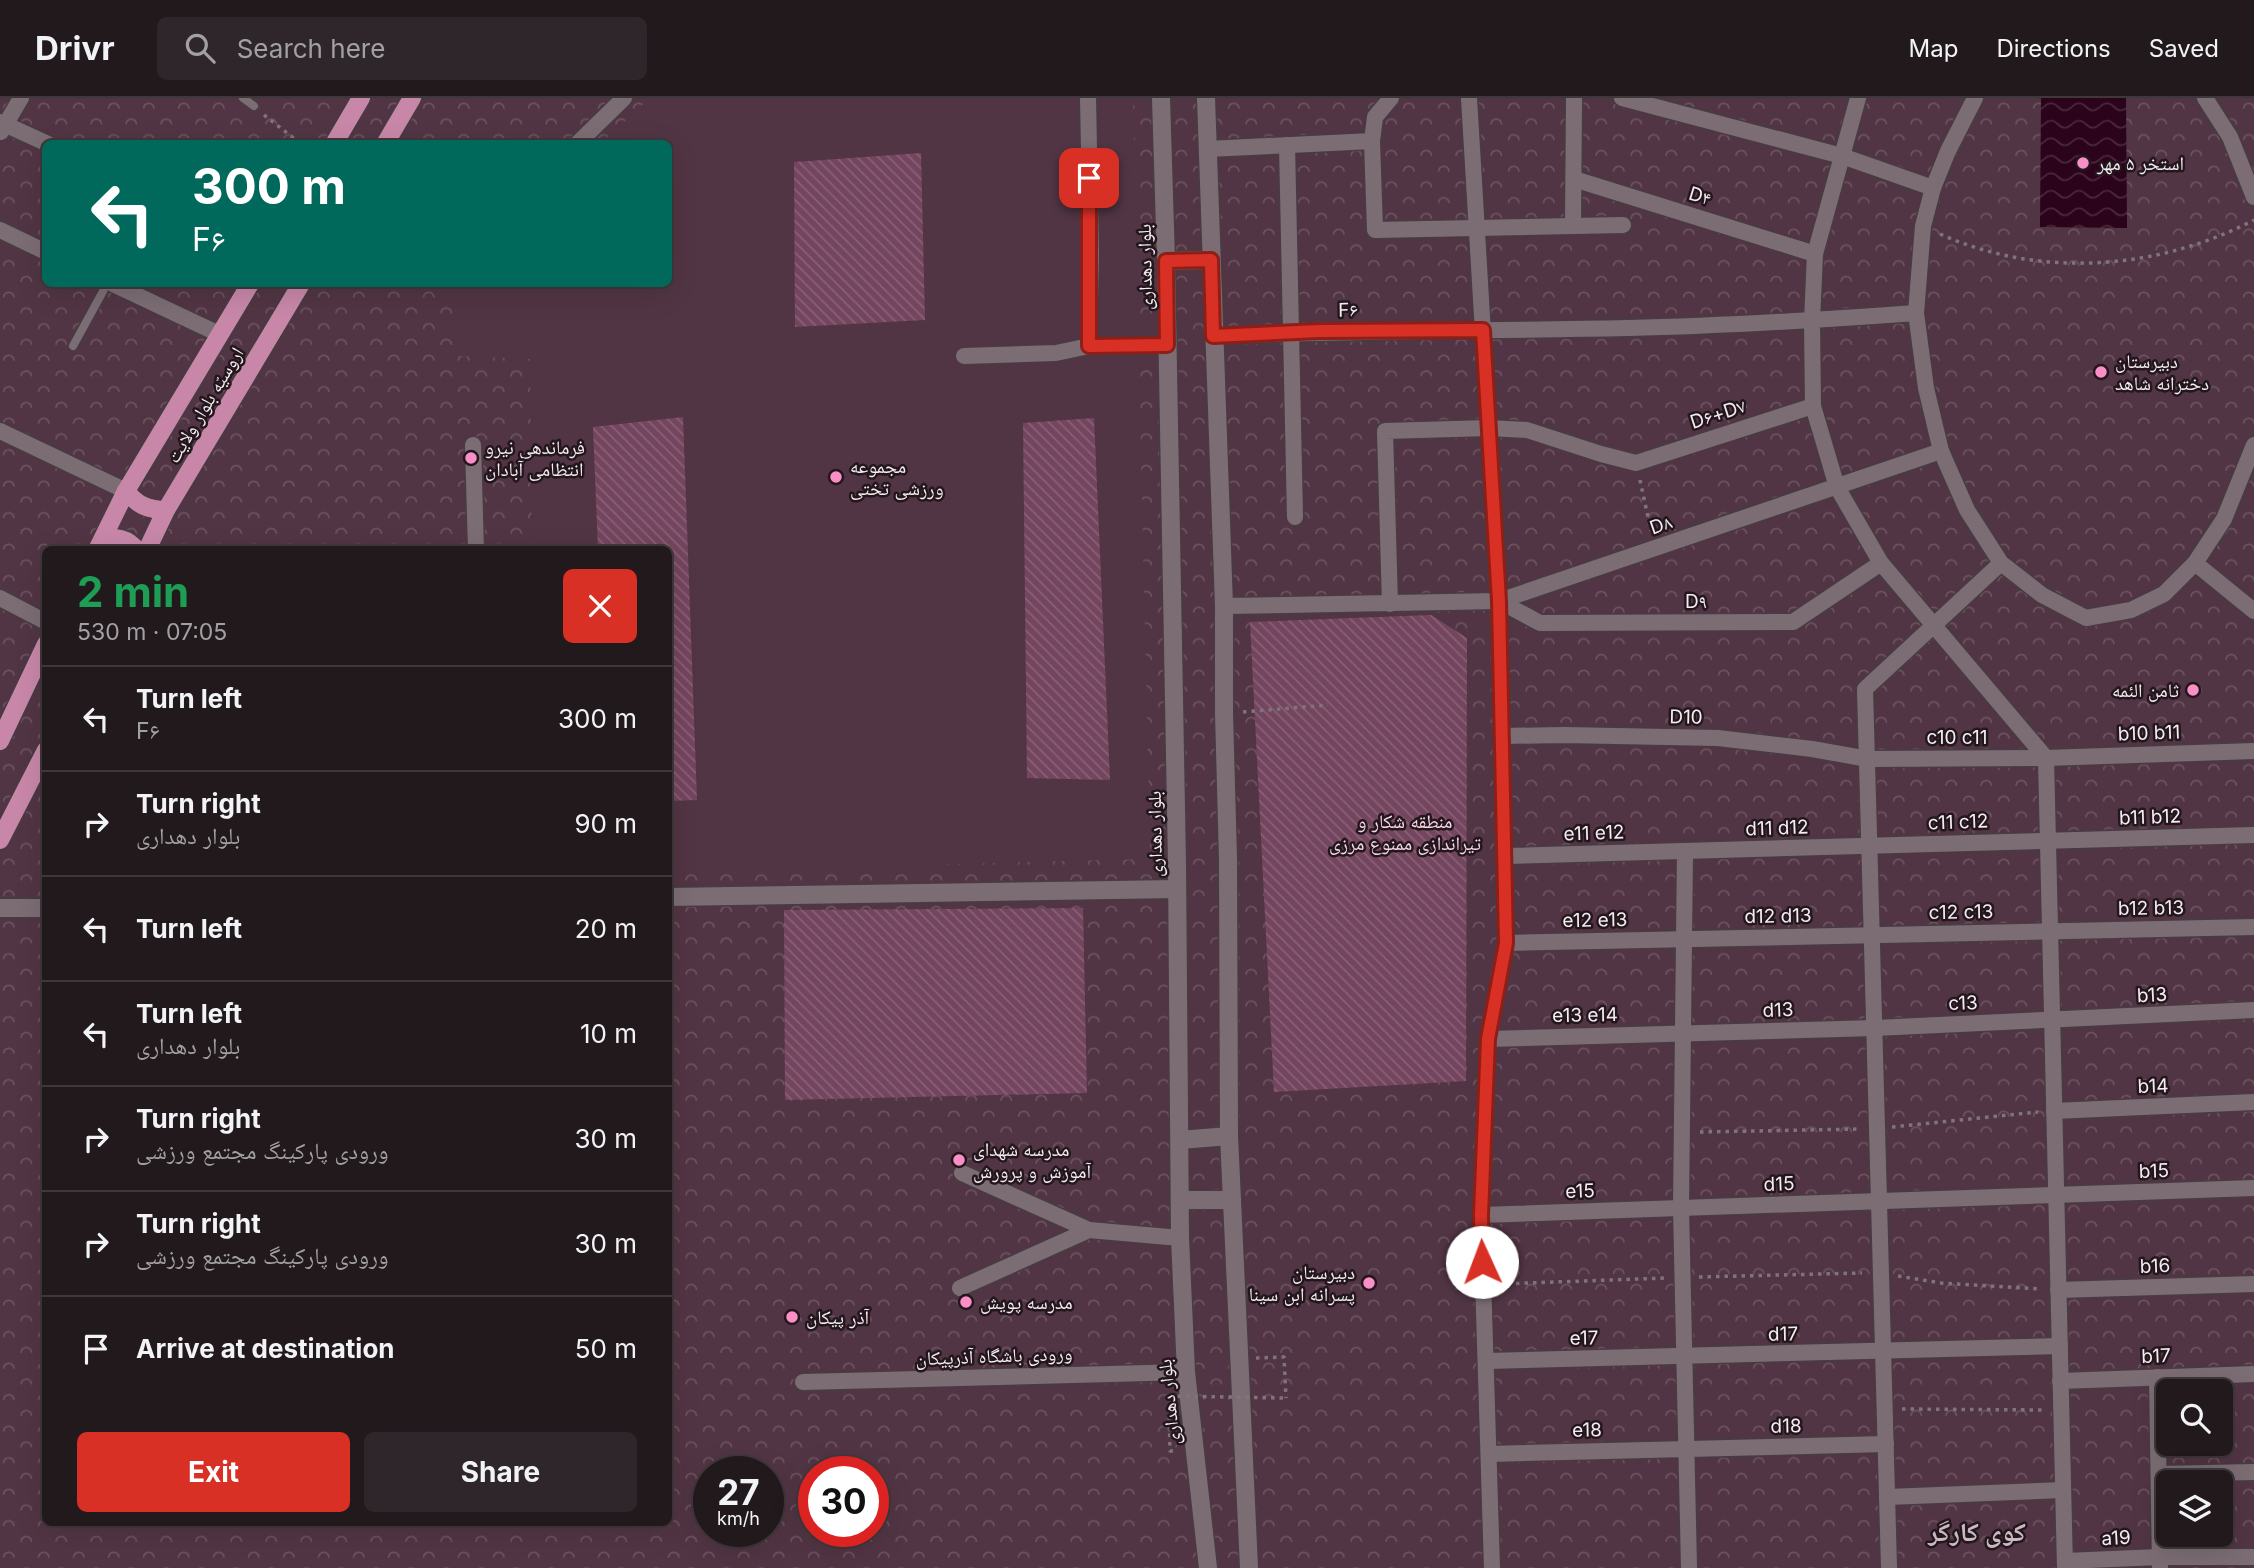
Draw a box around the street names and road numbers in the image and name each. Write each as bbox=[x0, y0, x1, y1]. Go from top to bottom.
street label: D۴ bbox=[1686, 182, 1714, 210]
street label: بلوار دهداری bbox=[1133, 224, 1157, 310]
street label: F۶ bbox=[1338, 298, 1358, 322]
street label: اروسیّه بلوار ولایت bbox=[161, 343, 249, 467]
street label: D۶+D۷ bbox=[1687, 394, 1749, 434]
street label: D۸ bbox=[1647, 510, 1676, 539]
street label: D۹ bbox=[1685, 590, 1707, 613]
street label: D10 bbox=[1669, 705, 1703, 729]
street label: b10 b11 bbox=[2117, 720, 2181, 746]
street label: c10 c11 bbox=[1927, 726, 1987, 749]
street label: بلوار دهداری bbox=[1143, 791, 1167, 877]
street label: b11 b12 bbox=[2119, 804, 2181, 830]
street label: c11 c12 bbox=[1927, 809, 1989, 835]
street label: d11 d12 bbox=[1745, 815, 1809, 841]
street label: e11 e12 bbox=[1563, 820, 1625, 846]
street label: b12 b13 bbox=[2118, 896, 2184, 920]
street label: c12 c13 bbox=[1929, 900, 1993, 924]
street label: d12 d13 bbox=[1744, 904, 1812, 928]
street label: e12 e13 bbox=[1562, 908, 1628, 932]
street label: b13 bbox=[2136, 983, 2168, 1007]
street label: c13 bbox=[1948, 991, 1978, 1015]
street label: d13 bbox=[1762, 998, 1794, 1022]
street label: e13 e14 bbox=[1552, 1003, 1618, 1027]
street label: b14 bbox=[2137, 1074, 2169, 1098]
street label: b15 bbox=[2138, 1159, 2170, 1183]
street label: d15 bbox=[1763, 1172, 1795, 1196]
street label: e15 bbox=[1565, 1179, 1595, 1203]
street label: b16 bbox=[2139, 1254, 2171, 1278]
street label: d17 bbox=[1768, 1322, 1798, 1346]
street label: e17 bbox=[1569, 1326, 1599, 1350]
street label: ورودی باشگاه آذرپیکان bbox=[915, 1342, 1073, 1370]
street label: b17 bbox=[2141, 1344, 2171, 1368]
street label: بلوار دهداری bbox=[1153, 1358, 1185, 1446]
street label: d18 bbox=[1770, 1414, 1802, 1438]
street label: e18 bbox=[1572, 1418, 1602, 1442]
street label: a19 bbox=[2101, 1526, 2131, 1550]

